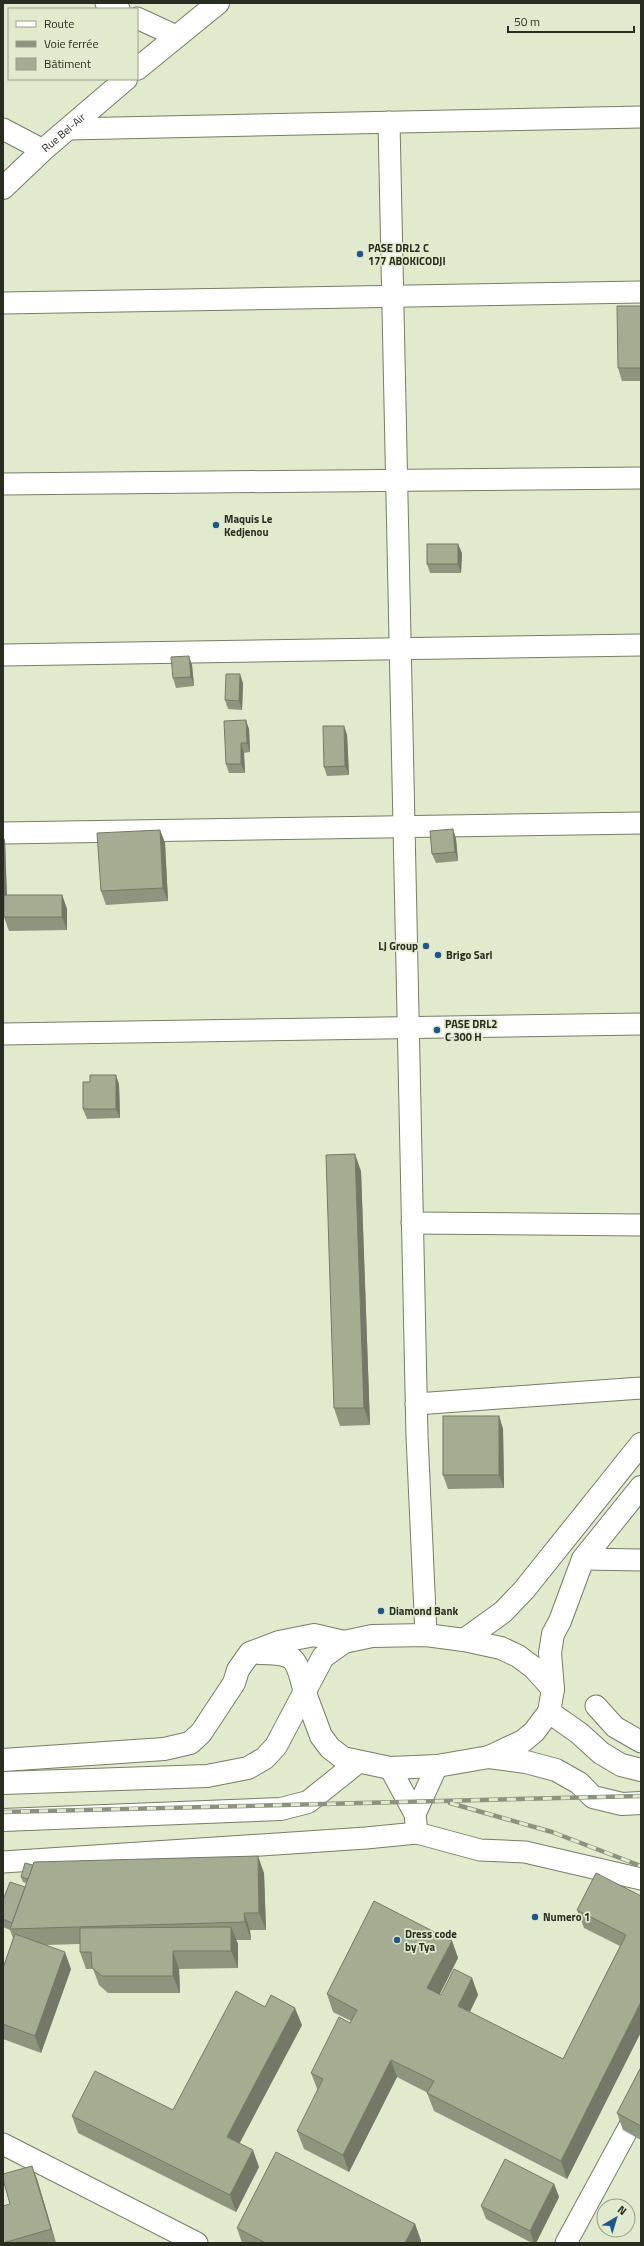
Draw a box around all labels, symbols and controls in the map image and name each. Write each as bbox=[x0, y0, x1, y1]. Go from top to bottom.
legend bbox=[8, 8, 138, 80]
scale bar bbox=[508, 8, 634, 34]
text: 50 m bbox=[514, 12, 540, 31]
text: Route bbox=[44, 14, 74, 33]
text: Voie ferrée bbox=[44, 34, 99, 53]
text: Bâtiment bbox=[44, 54, 92, 73]
street label: Rue Bel-Air bbox=[38, 109, 89, 156]
place label: PASE DRL2 C 177 ABOKICODJI bbox=[368, 240, 446, 269]
marker: PASE DRL2 C 177 ABOKICODJI bbox=[355, 249, 365, 259]
place label: Maquis Le Kedjenou bbox=[224, 511, 273, 540]
marker: Maquis Le Kedjenou bbox=[211, 520, 221, 530]
place label: LJ Group bbox=[378, 938, 418, 954]
marker: LJ Group bbox=[421, 941, 431, 951]
place label: Brigo Sarl bbox=[446, 947, 492, 963]
marker: Brigo Sarl bbox=[433, 950, 443, 960]
place label: PASE DRL2 C 300 H bbox=[445, 1016, 498, 1045]
marker: PASE DRL2 C 300 H bbox=[432, 1025, 442, 1035]
place label: Diamond Bank bbox=[389, 1603, 459, 1619]
marker: Diamond Bank bbox=[376, 1606, 386, 1616]
place label: Numero 1 bbox=[543, 1909, 590, 1925]
marker: Numero 1 bbox=[530, 1912, 540, 1922]
place label: Dress code by Tya bbox=[405, 1926, 457, 1955]
marker: Dress code by Tya bbox=[392, 1935, 402, 1945]
north arrow bbox=[596, 2198, 636, 2238]
text: N bbox=[614, 2201, 630, 2219]

